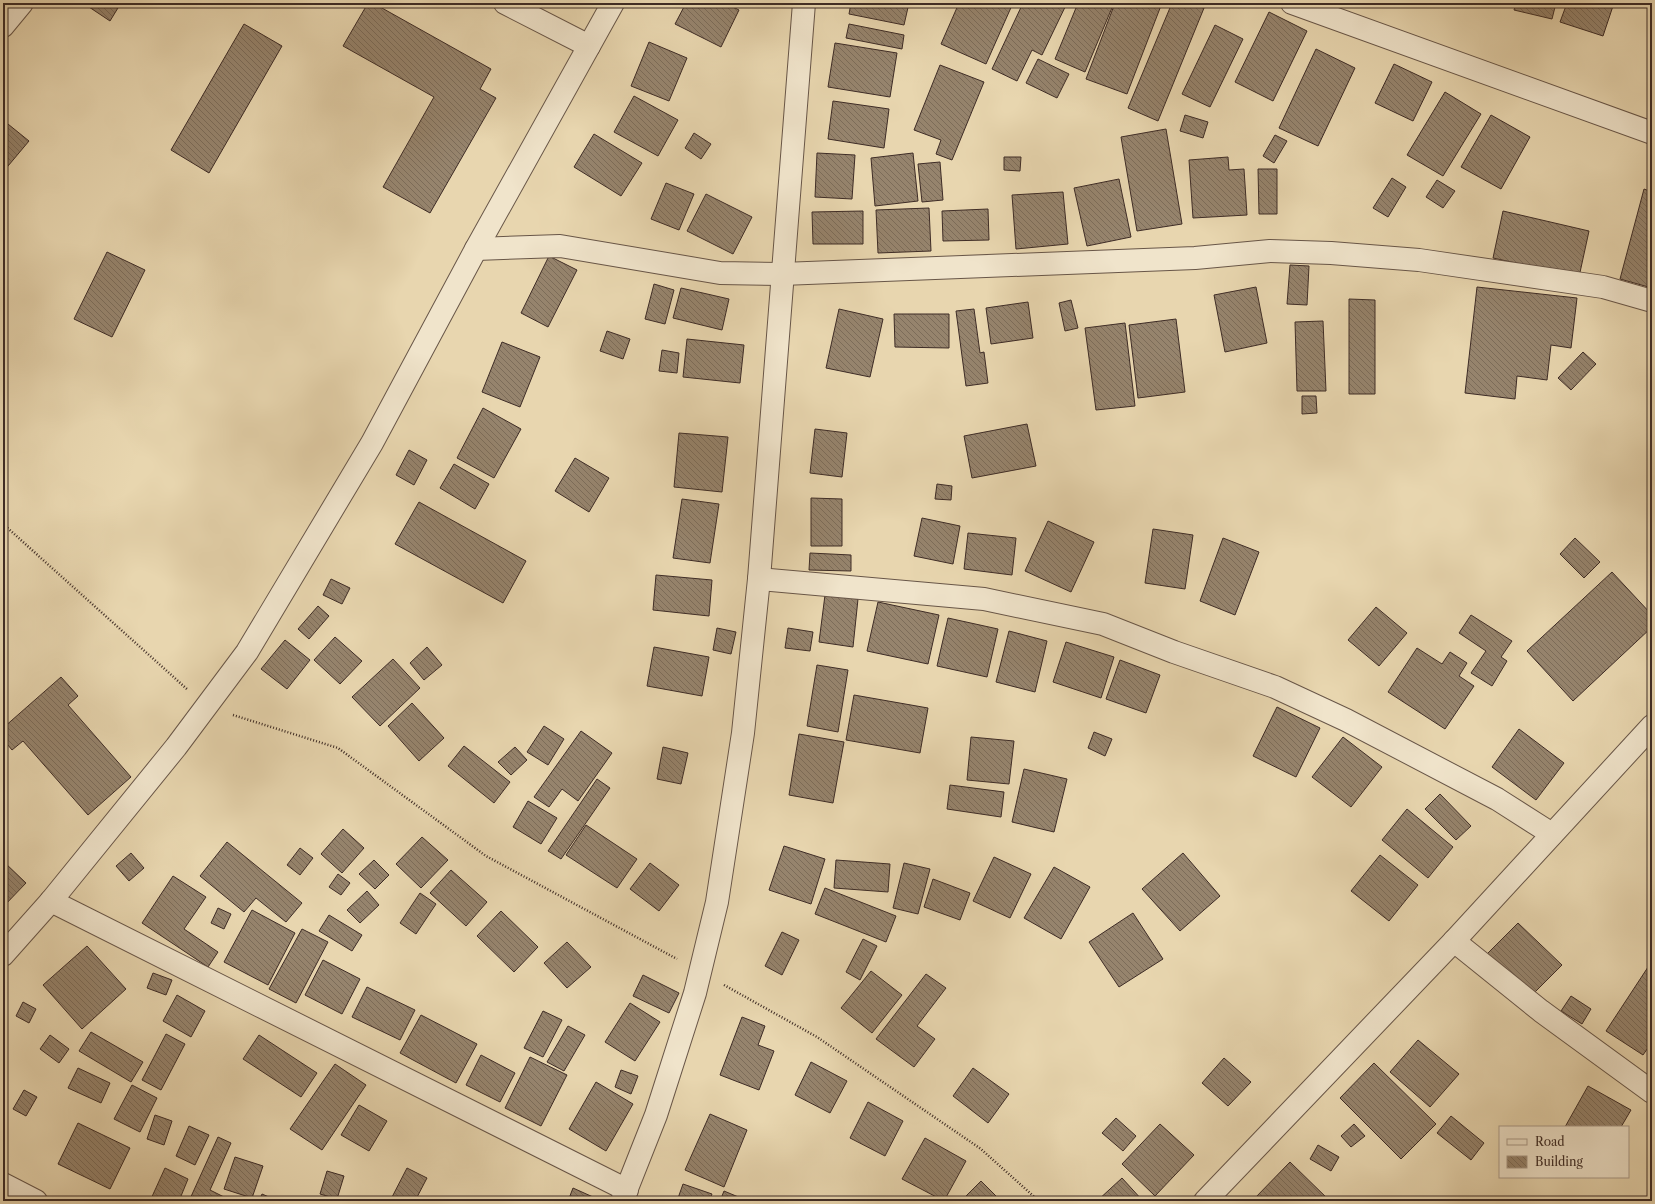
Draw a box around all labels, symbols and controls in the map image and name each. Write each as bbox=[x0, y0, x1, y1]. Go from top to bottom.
legend bbox=[1499, 1126, 1629, 1178]
text: Road bbox=[1535, 1134, 1565, 1149]
text: Building bbox=[1535, 1154, 1583, 1169]

